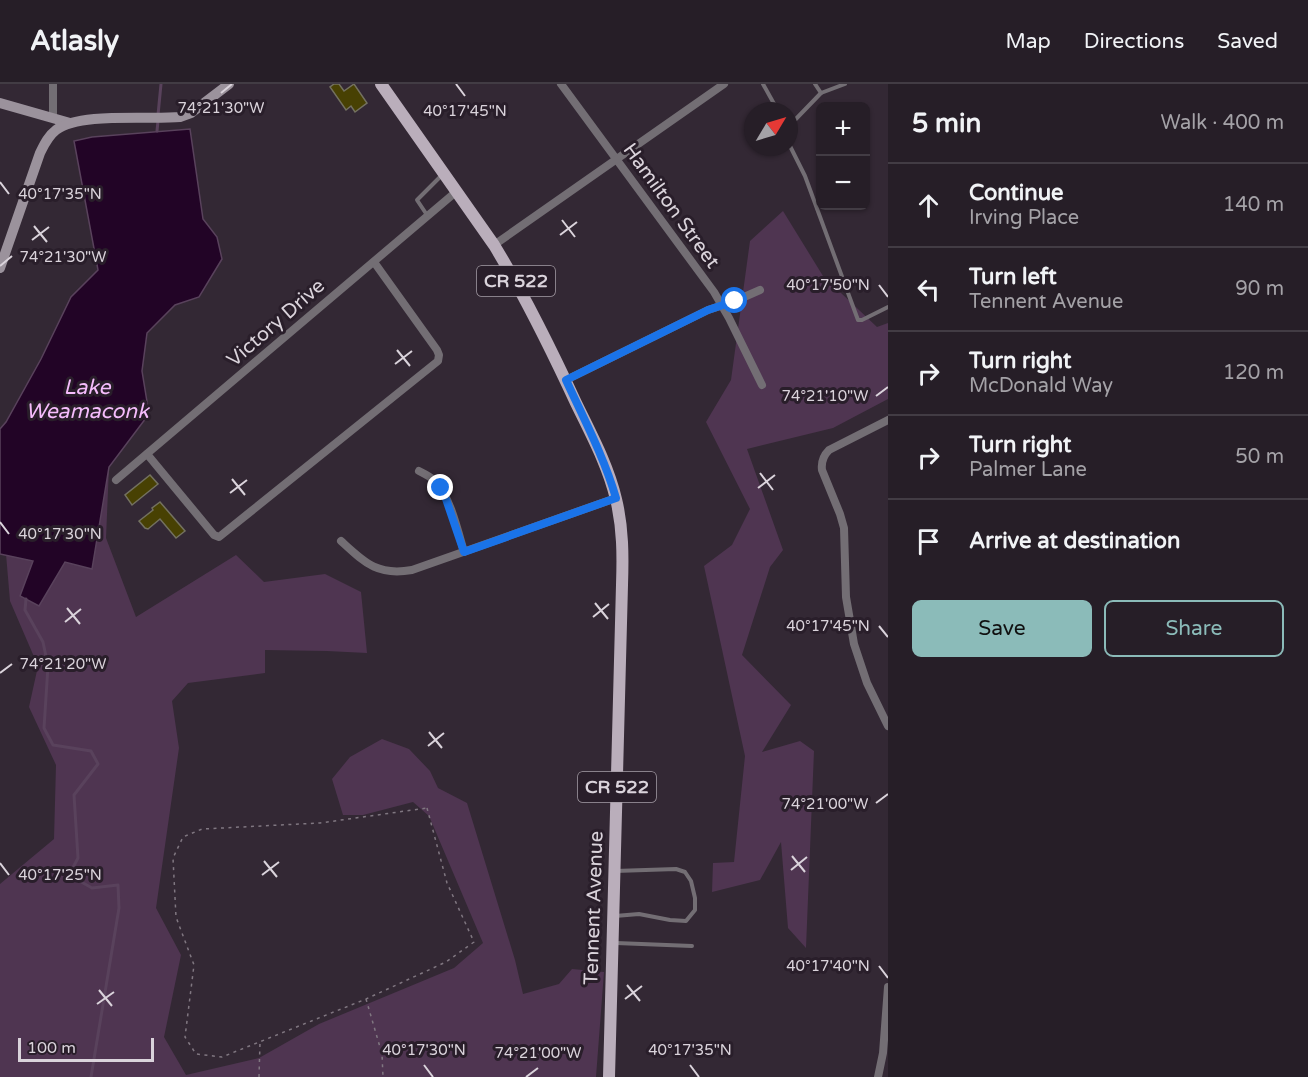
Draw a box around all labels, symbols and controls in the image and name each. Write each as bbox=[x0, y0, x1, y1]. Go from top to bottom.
text: Atlasly bbox=[30, 24, 119, 58]
text: Map bbox=[1005, 29, 1051, 54]
text: Directions bbox=[1084, 29, 1184, 54]
text: Saved bbox=[1217, 29, 1278, 54]
text: 74°21'30"W bbox=[178, 99, 264, 117]
text: 40°17'45"N bbox=[423, 102, 507, 120]
north arrow bbox=[744, 102, 798, 156]
map controls bbox=[816, 102, 870, 210]
button: + bbox=[816, 102, 870, 156]
text: 5 min bbox=[912, 108, 981, 139]
text: Walk · 400 m bbox=[1161, 111, 1284, 135]
street label: Hamilton Street bbox=[618, 139, 725, 274]
button: − bbox=[816, 156, 870, 210]
text: Continue bbox=[969, 180, 1064, 206]
text: 40°17'35"N bbox=[18, 185, 102, 203]
icon: ahead bbox=[912, 189, 945, 222]
text: 140 m bbox=[1223, 193, 1284, 217]
text: Irving Place bbox=[969, 206, 1079, 230]
text: 74°21'30"W bbox=[20, 248, 106, 266]
text: Turn left bbox=[969, 264, 1057, 290]
road number: CR 522 bbox=[477, 266, 555, 296]
icon: left bbox=[912, 273, 945, 306]
street label: Victory Drive bbox=[222, 274, 330, 372]
text: 40°17'50"N bbox=[786, 276, 870, 294]
text: 90 m bbox=[1235, 277, 1284, 301]
route start bbox=[721, 287, 747, 313]
text: Tennent Avenue bbox=[969, 290, 1123, 314]
text: Turn right bbox=[969, 348, 1071, 374]
icon: right bbox=[912, 357, 945, 390]
text: 120 m bbox=[1223, 361, 1284, 385]
text: McDonald Way bbox=[969, 374, 1113, 398]
water label: Lake Weamaconk bbox=[25, 375, 150, 424]
text: 74°21'10"W bbox=[782, 387, 868, 405]
text: Turn right bbox=[969, 432, 1071, 458]
icon: right bbox=[912, 441, 945, 474]
text: 50 m bbox=[1235, 445, 1284, 469]
text: Palmer Lane bbox=[969, 458, 1087, 482]
route end bbox=[427, 474, 453, 500]
text: 40°17'30"N bbox=[18, 525, 102, 543]
icon: arrive bbox=[912, 525, 945, 558]
text: Arrive at destination bbox=[969, 528, 1180, 554]
button: Save bbox=[912, 600, 1092, 657]
button: Share bbox=[1104, 600, 1284, 657]
text: 40°17'45"N bbox=[786, 617, 870, 635]
text: 74°21'20"W bbox=[20, 655, 106, 673]
road number: CR 522 bbox=[578, 772, 656, 802]
text: 74°21'00"W bbox=[782, 795, 868, 813]
street label: Tennent Avenue bbox=[579, 830, 609, 986]
text: 40°17'25"N bbox=[18, 866, 102, 884]
text: 40°17'40"N bbox=[786, 957, 870, 975]
scale bar bbox=[18, 1035, 154, 1062]
text: 100 m bbox=[27, 1038, 76, 1058]
text: 40°17'30"N bbox=[382, 1041, 466, 1059]
text: 40°17'35"N bbox=[648, 1041, 732, 1059]
text: 74°21'00"W bbox=[495, 1044, 581, 1062]

